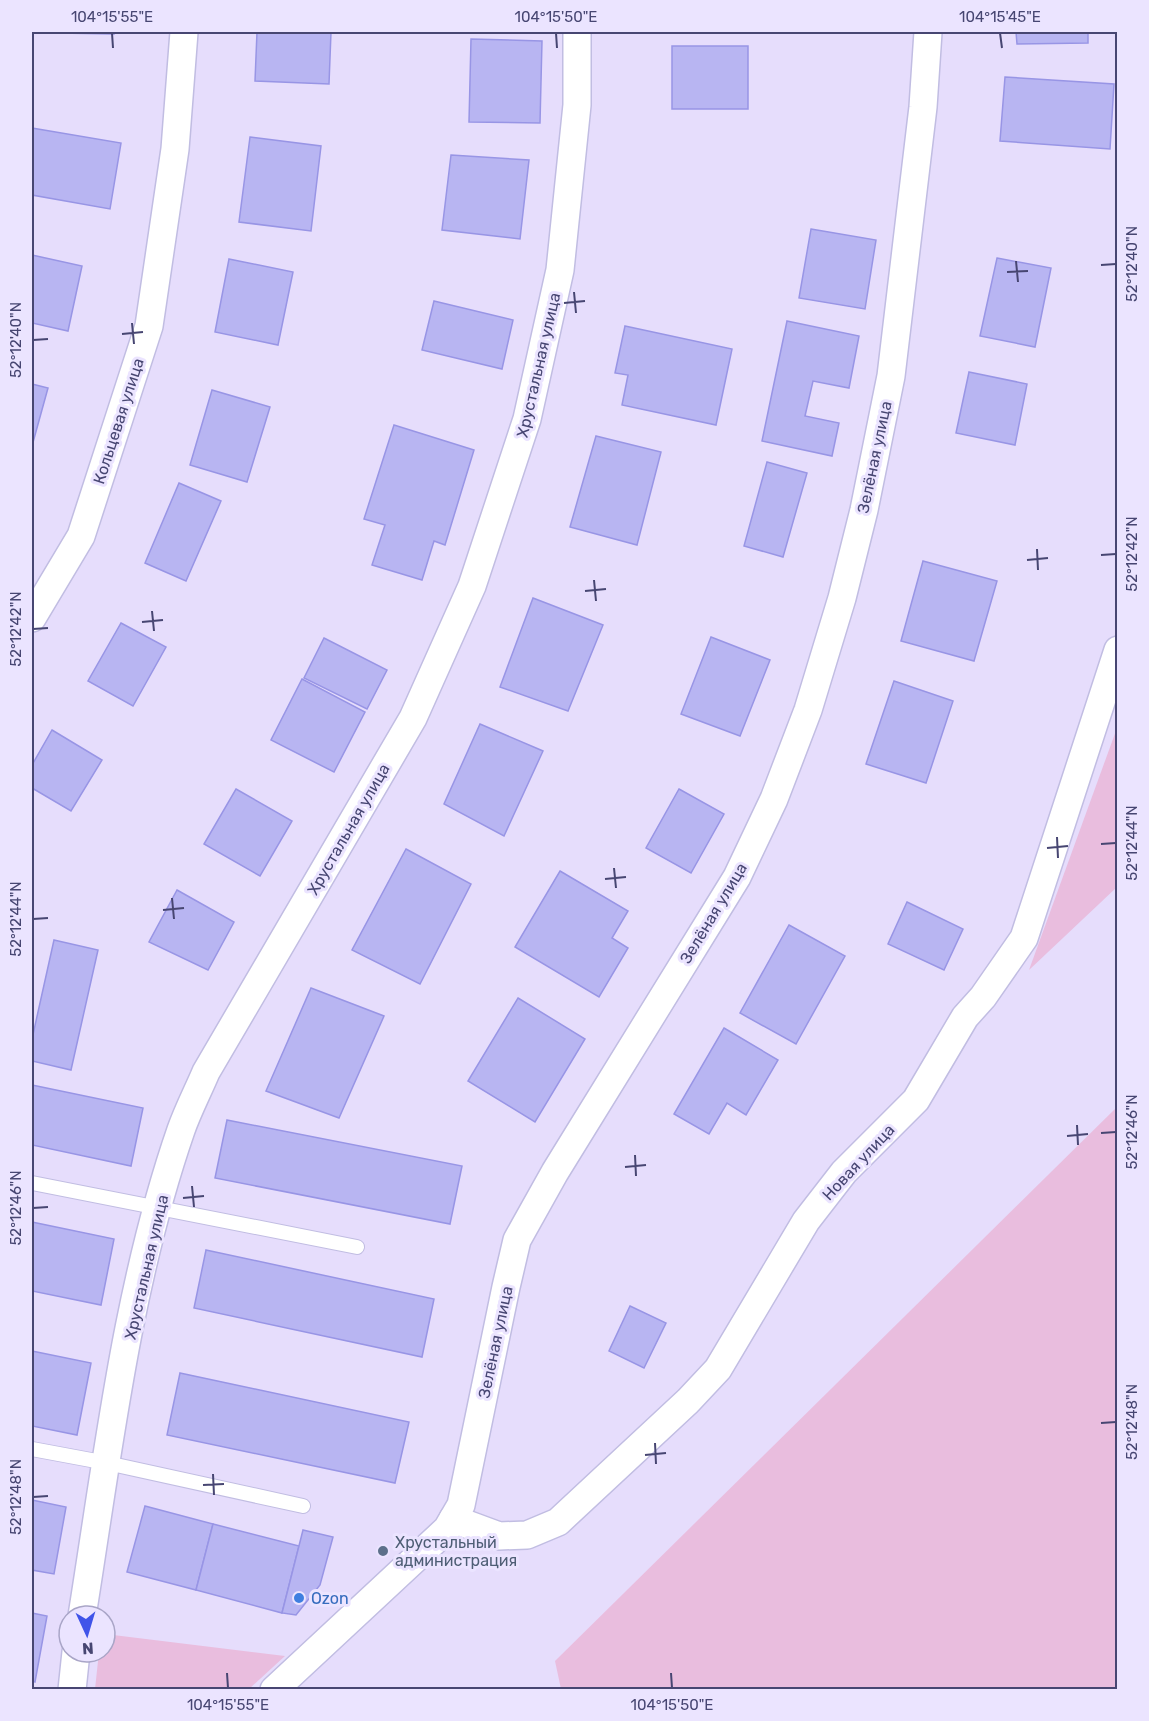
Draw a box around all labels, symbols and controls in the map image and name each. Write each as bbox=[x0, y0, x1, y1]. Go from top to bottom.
text: 104°15'55"E bbox=[71, 8, 153, 26]
text: 104°15'50"E bbox=[515, 8, 597, 26]
text: 104°15'45"E bbox=[959, 8, 1041, 26]
text: 52°12'40"N bbox=[1123, 226, 1141, 302]
street label: Хрустальная улица bbox=[513, 291, 564, 439]
text: 52°12'40"N bbox=[7, 302, 25, 378]
street label: Кольцевая улица bbox=[89, 356, 148, 487]
street label: Зелёная улица bbox=[853, 399, 896, 515]
text: 52°12'42"N bbox=[1123, 516, 1141, 592]
text: 52°12'42"N bbox=[7, 591, 25, 667]
street label: Хрустальная улица bbox=[303, 760, 394, 898]
text: 52°12'44"N bbox=[1123, 805, 1141, 881]
street label: Зелёная улица bbox=[676, 859, 751, 967]
text: 52°12'44"N bbox=[7, 881, 25, 957]
text: 52°12'46"N bbox=[1123, 1094, 1141, 1170]
street label: Новая улица bbox=[818, 1120, 898, 1204]
text: 52°12'46"N bbox=[7, 1170, 25, 1246]
street label: Хрустальная улица bbox=[121, 1193, 172, 1341]
street label: Зелёная улица bbox=[474, 1284, 517, 1400]
text: 52°12'48"N bbox=[1123, 1384, 1141, 1460]
text: 52°12'48"N bbox=[7, 1459, 25, 1535]
place label: Хрустальный администрация bbox=[395, 1533, 517, 1570]
marker: Хрустальный администрация bbox=[376, 1544, 390, 1558]
place label: Ozon bbox=[311, 1589, 349, 1608]
marker: Ozon bbox=[292, 1591, 306, 1605]
north arrow bbox=[57, 1604, 117, 1664]
text: N bbox=[82, 1639, 94, 1658]
text: 104°15'55"E bbox=[187, 1696, 269, 1714]
text: 104°15'50"E bbox=[631, 1696, 713, 1714]

